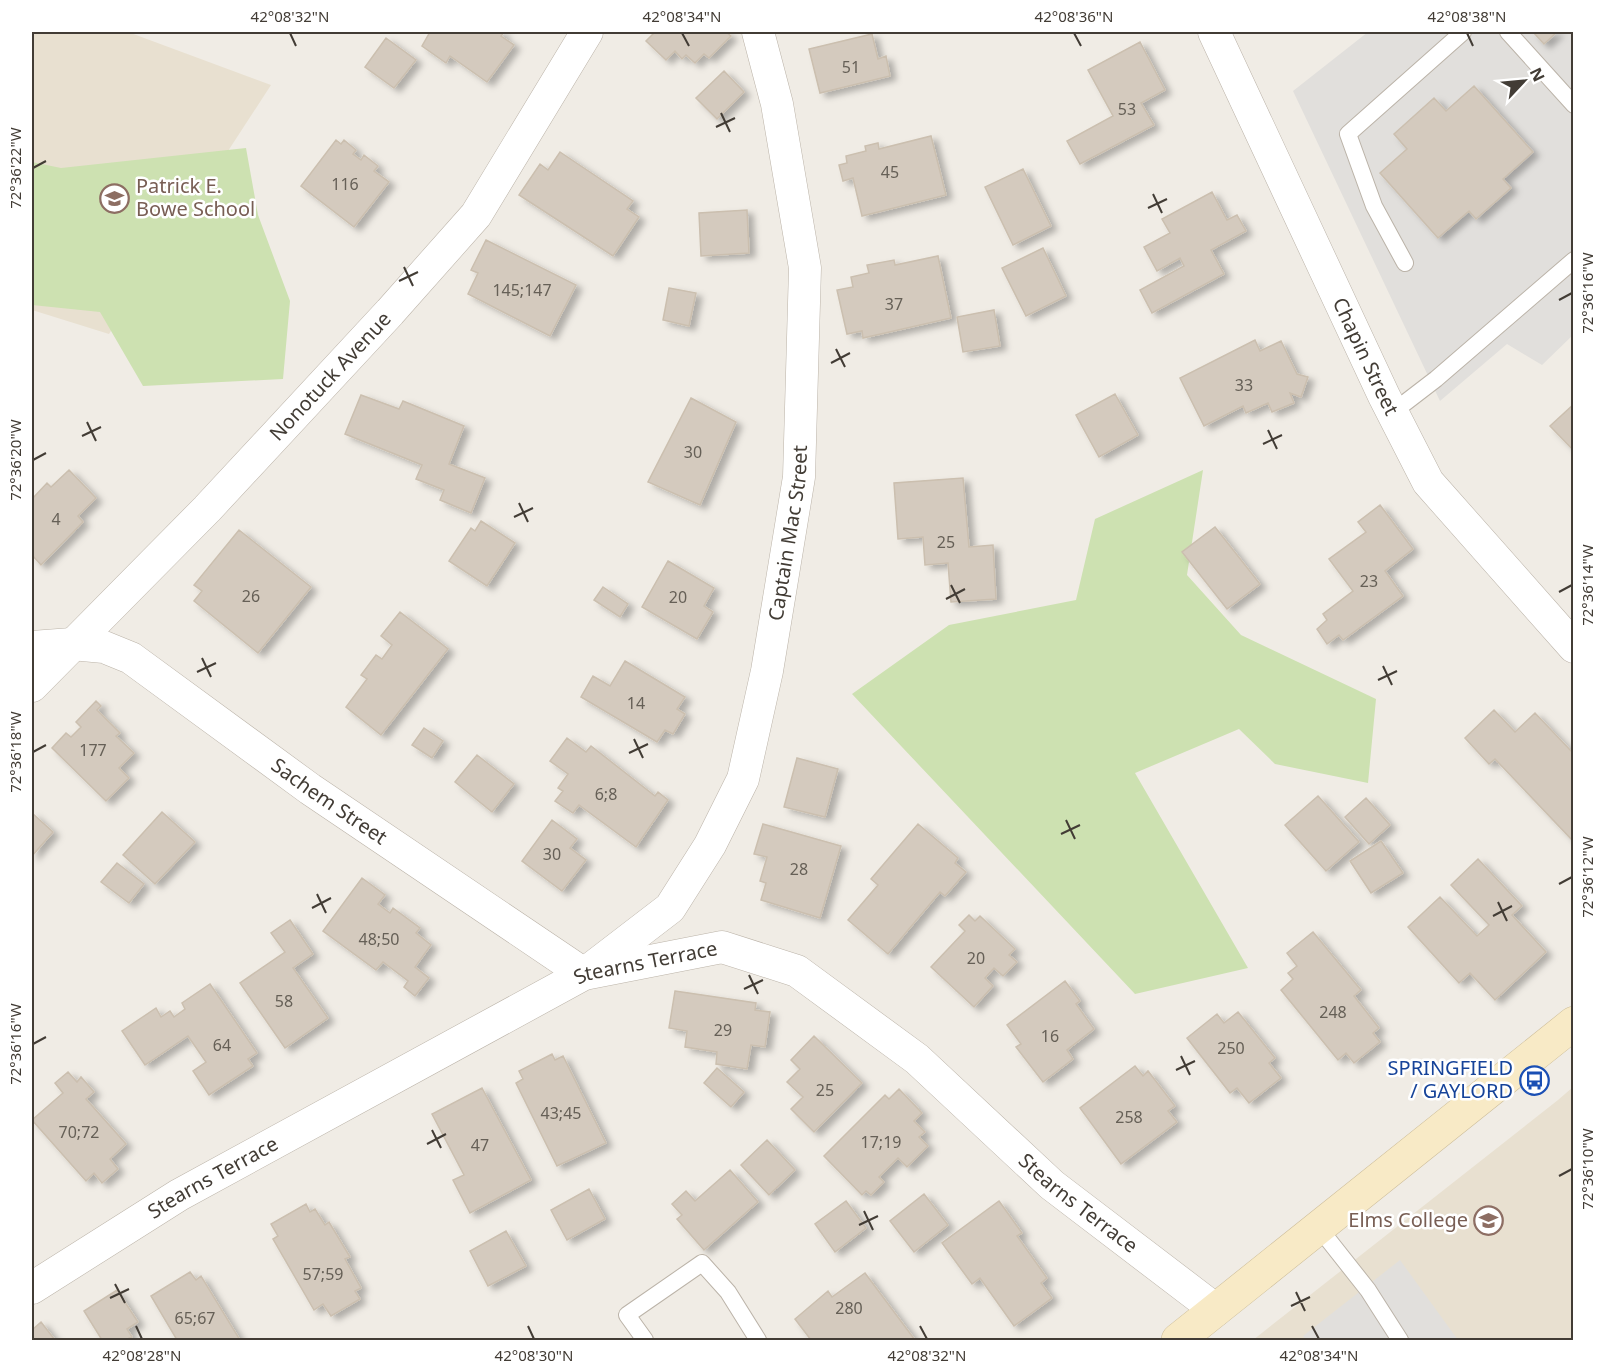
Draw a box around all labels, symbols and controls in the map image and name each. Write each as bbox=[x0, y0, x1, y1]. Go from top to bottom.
text: 42°08'32"N bbox=[251, 6, 329, 26]
text: 42°08'34"N bbox=[643, 6, 721, 26]
text: 42°08'36"N bbox=[1035, 6, 1113, 26]
text: 42°08'38"N bbox=[1428, 6, 1506, 26]
north arrow bbox=[1494, 51, 1554, 111]
house number: 51 bbox=[842, 56, 860, 78]
text: N bbox=[1525, 64, 1550, 85]
house number: 53 bbox=[1118, 98, 1136, 120]
text: 72°36'22"W bbox=[5, 127, 25, 209]
house number: 45 bbox=[881, 161, 899, 183]
place label: Patrick E. Bowe School bbox=[136, 172, 255, 222]
house number: 116 bbox=[331, 173, 359, 195]
school or university icon: Patrick E. Bowe School bbox=[99, 182, 131, 214]
text: 72°36'16"W bbox=[1577, 252, 1597, 334]
house number: 145;147 bbox=[492, 279, 552, 301]
house number: 37 bbox=[885, 293, 903, 315]
street label: Chapin Street bbox=[1327, 293, 1406, 420]
street label: Nonotuck Avenue bbox=[263, 306, 397, 446]
house number: 33 bbox=[1235, 374, 1253, 396]
text: 72°36'20"W bbox=[5, 419, 25, 501]
house number: 30 bbox=[684, 441, 702, 463]
street label: Captain Mac Street bbox=[761, 445, 813, 623]
house number: 4 bbox=[51, 508, 61, 530]
house number: 25 bbox=[937, 531, 955, 553]
text: 72°36'14"W bbox=[1577, 544, 1597, 626]
house number: 23 bbox=[1360, 570, 1378, 592]
house number: 26 bbox=[242, 585, 260, 607]
house number: 20 bbox=[669, 586, 687, 608]
house number: 14 bbox=[627, 692, 645, 714]
text: 72°36'18"W bbox=[5, 711, 25, 793]
house number: 177 bbox=[79, 739, 107, 761]
street label: Sachem Street bbox=[266, 751, 393, 850]
house number: 6;8 bbox=[595, 783, 617, 805]
text: 72°36'12"W bbox=[1577, 836, 1597, 918]
house number: 30 bbox=[543, 843, 561, 865]
house number: 28 bbox=[790, 858, 808, 880]
house number: 48;50 bbox=[359, 928, 399, 950]
street label: Stearns Terrace bbox=[568, 934, 719, 990]
house number: 20 bbox=[967, 947, 985, 969]
house number: 58 bbox=[275, 990, 293, 1012]
house number: 248 bbox=[1319, 1001, 1347, 1023]
text: 72°36'16"W bbox=[5, 1003, 25, 1085]
house number: 29 bbox=[714, 1019, 732, 1041]
house number: 16 bbox=[1041, 1025, 1059, 1047]
house number: 64 bbox=[213, 1034, 231, 1056]
house number: 250 bbox=[1217, 1037, 1245, 1059]
place label: SPRINGFIELD / GAYLORD bbox=[1388, 1054, 1513, 1104]
bus stop icon: SPRINGFIELD / GAYLORD bbox=[1518, 1064, 1550, 1096]
house number: 25 bbox=[816, 1079, 834, 1101]
house number: 43;45 bbox=[541, 1102, 581, 1124]
house number: 258 bbox=[1115, 1106, 1143, 1128]
house number: 70;72 bbox=[59, 1121, 99, 1143]
text: 72°36'10"W bbox=[1577, 1128, 1597, 1210]
street label: Stearns Terrace bbox=[142, 1130, 282, 1225]
house number: 17;19 bbox=[861, 1131, 901, 1153]
house number: 47 bbox=[471, 1134, 489, 1156]
street label: Stearns Terrace bbox=[1013, 1147, 1144, 1259]
school or university icon: Elms College bbox=[1473, 1204, 1505, 1236]
place label: Elms College bbox=[1348, 1206, 1468, 1233]
house number: 57;59 bbox=[303, 1263, 343, 1285]
house number: 280 bbox=[835, 1297, 863, 1319]
house number: 65;67 bbox=[175, 1307, 215, 1329]
text: 42°08'28"N bbox=[103, 1345, 181, 1365]
text: 42°08'30"N bbox=[495, 1345, 573, 1365]
text: 42°08'32"N bbox=[888, 1345, 966, 1365]
text: 42°08'34"N bbox=[1280, 1345, 1358, 1365]

